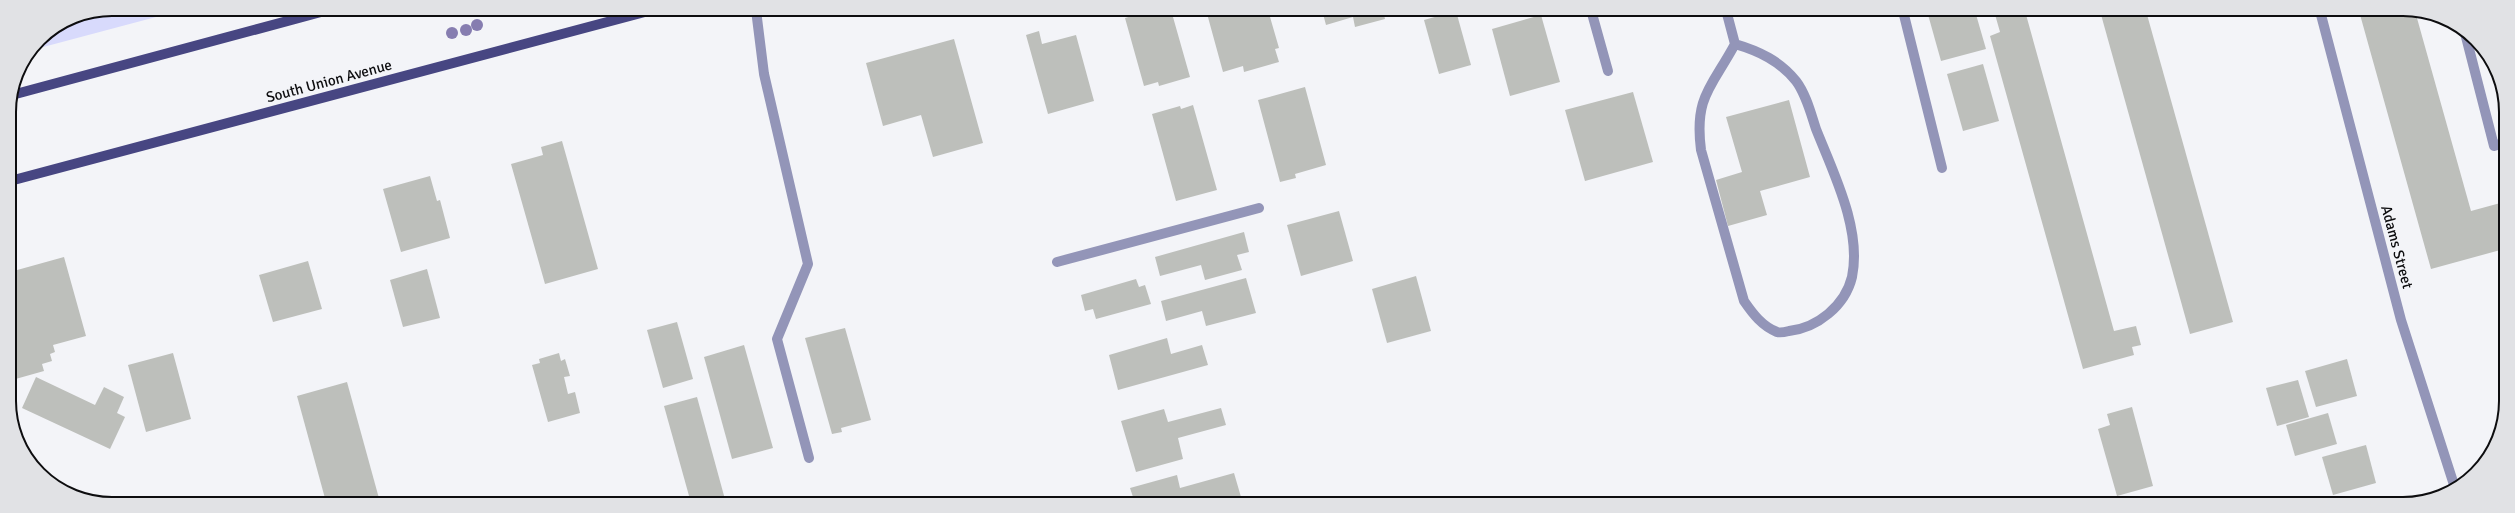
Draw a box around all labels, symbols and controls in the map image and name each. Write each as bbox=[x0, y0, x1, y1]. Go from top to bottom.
street label: South Union Avenue bbox=[264, 56, 394, 106]
street label: Adams Street bbox=[2377, 203, 2417, 291]

